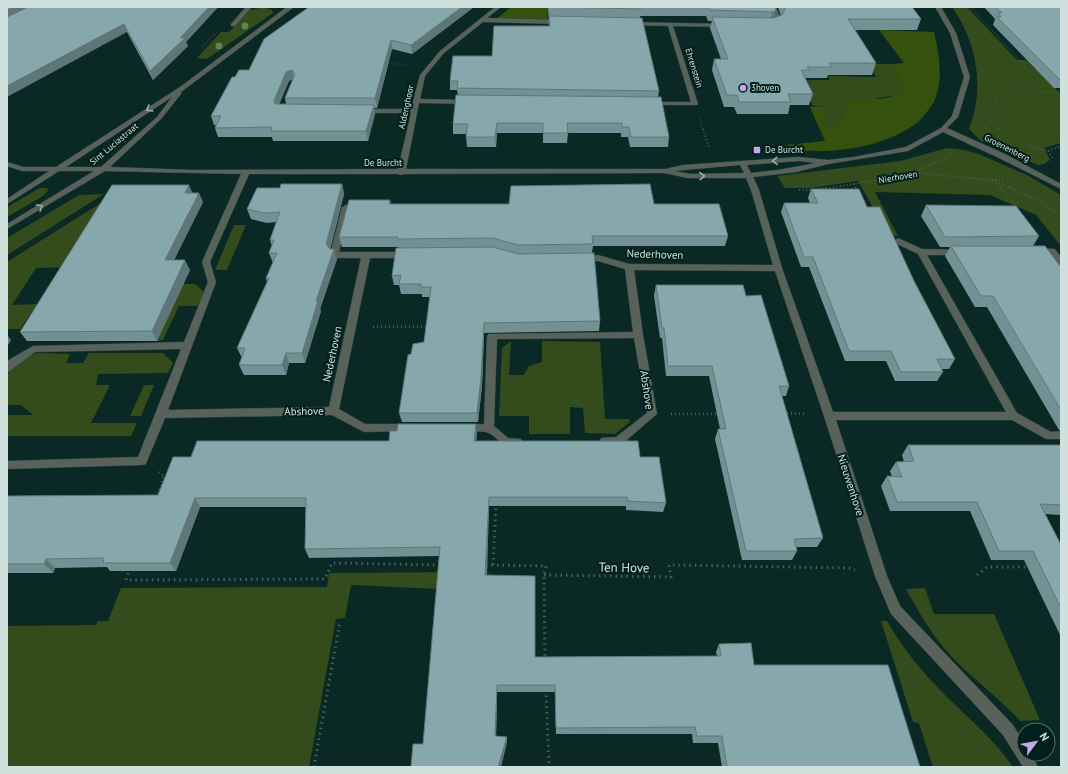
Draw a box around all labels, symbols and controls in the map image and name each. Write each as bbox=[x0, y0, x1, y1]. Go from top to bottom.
street label: Ehrenstein bbox=[683, 47, 706, 89]
place label: 3hoven bbox=[751, 82, 779, 93]
marker: 3hoven bbox=[738, 83, 748, 93]
street label: Aldenghoor bbox=[395, 84, 416, 130]
one-way arrow bbox=[146, 104, 153, 111]
street label: Sint Luciastraat bbox=[87, 120, 140, 167]
street label: Groenenberg bbox=[983, 131, 1032, 164]
place label: De Burcht bbox=[765, 144, 803, 155]
marker: De Burcht bbox=[752, 145, 762, 155]
one-way arrow bbox=[772, 156, 778, 165]
street label: De Burcht bbox=[364, 157, 402, 168]
street label: Nierhoven bbox=[878, 168, 918, 185]
one-way arrow bbox=[699, 172, 705, 180]
one-way arrow bbox=[36, 204, 43, 211]
street label: Nederhoven bbox=[626, 246, 684, 262]
street label: Nederhoven bbox=[319, 325, 345, 383]
street label: Abshove bbox=[637, 369, 657, 411]
street label: Abshove bbox=[284, 404, 324, 418]
street label: Nieuwenhove bbox=[834, 452, 868, 518]
street label: Ten Hove bbox=[598, 559, 650, 576]
north arrow bbox=[1016, 722, 1056, 762]
text: N bbox=[1037, 730, 1052, 743]

